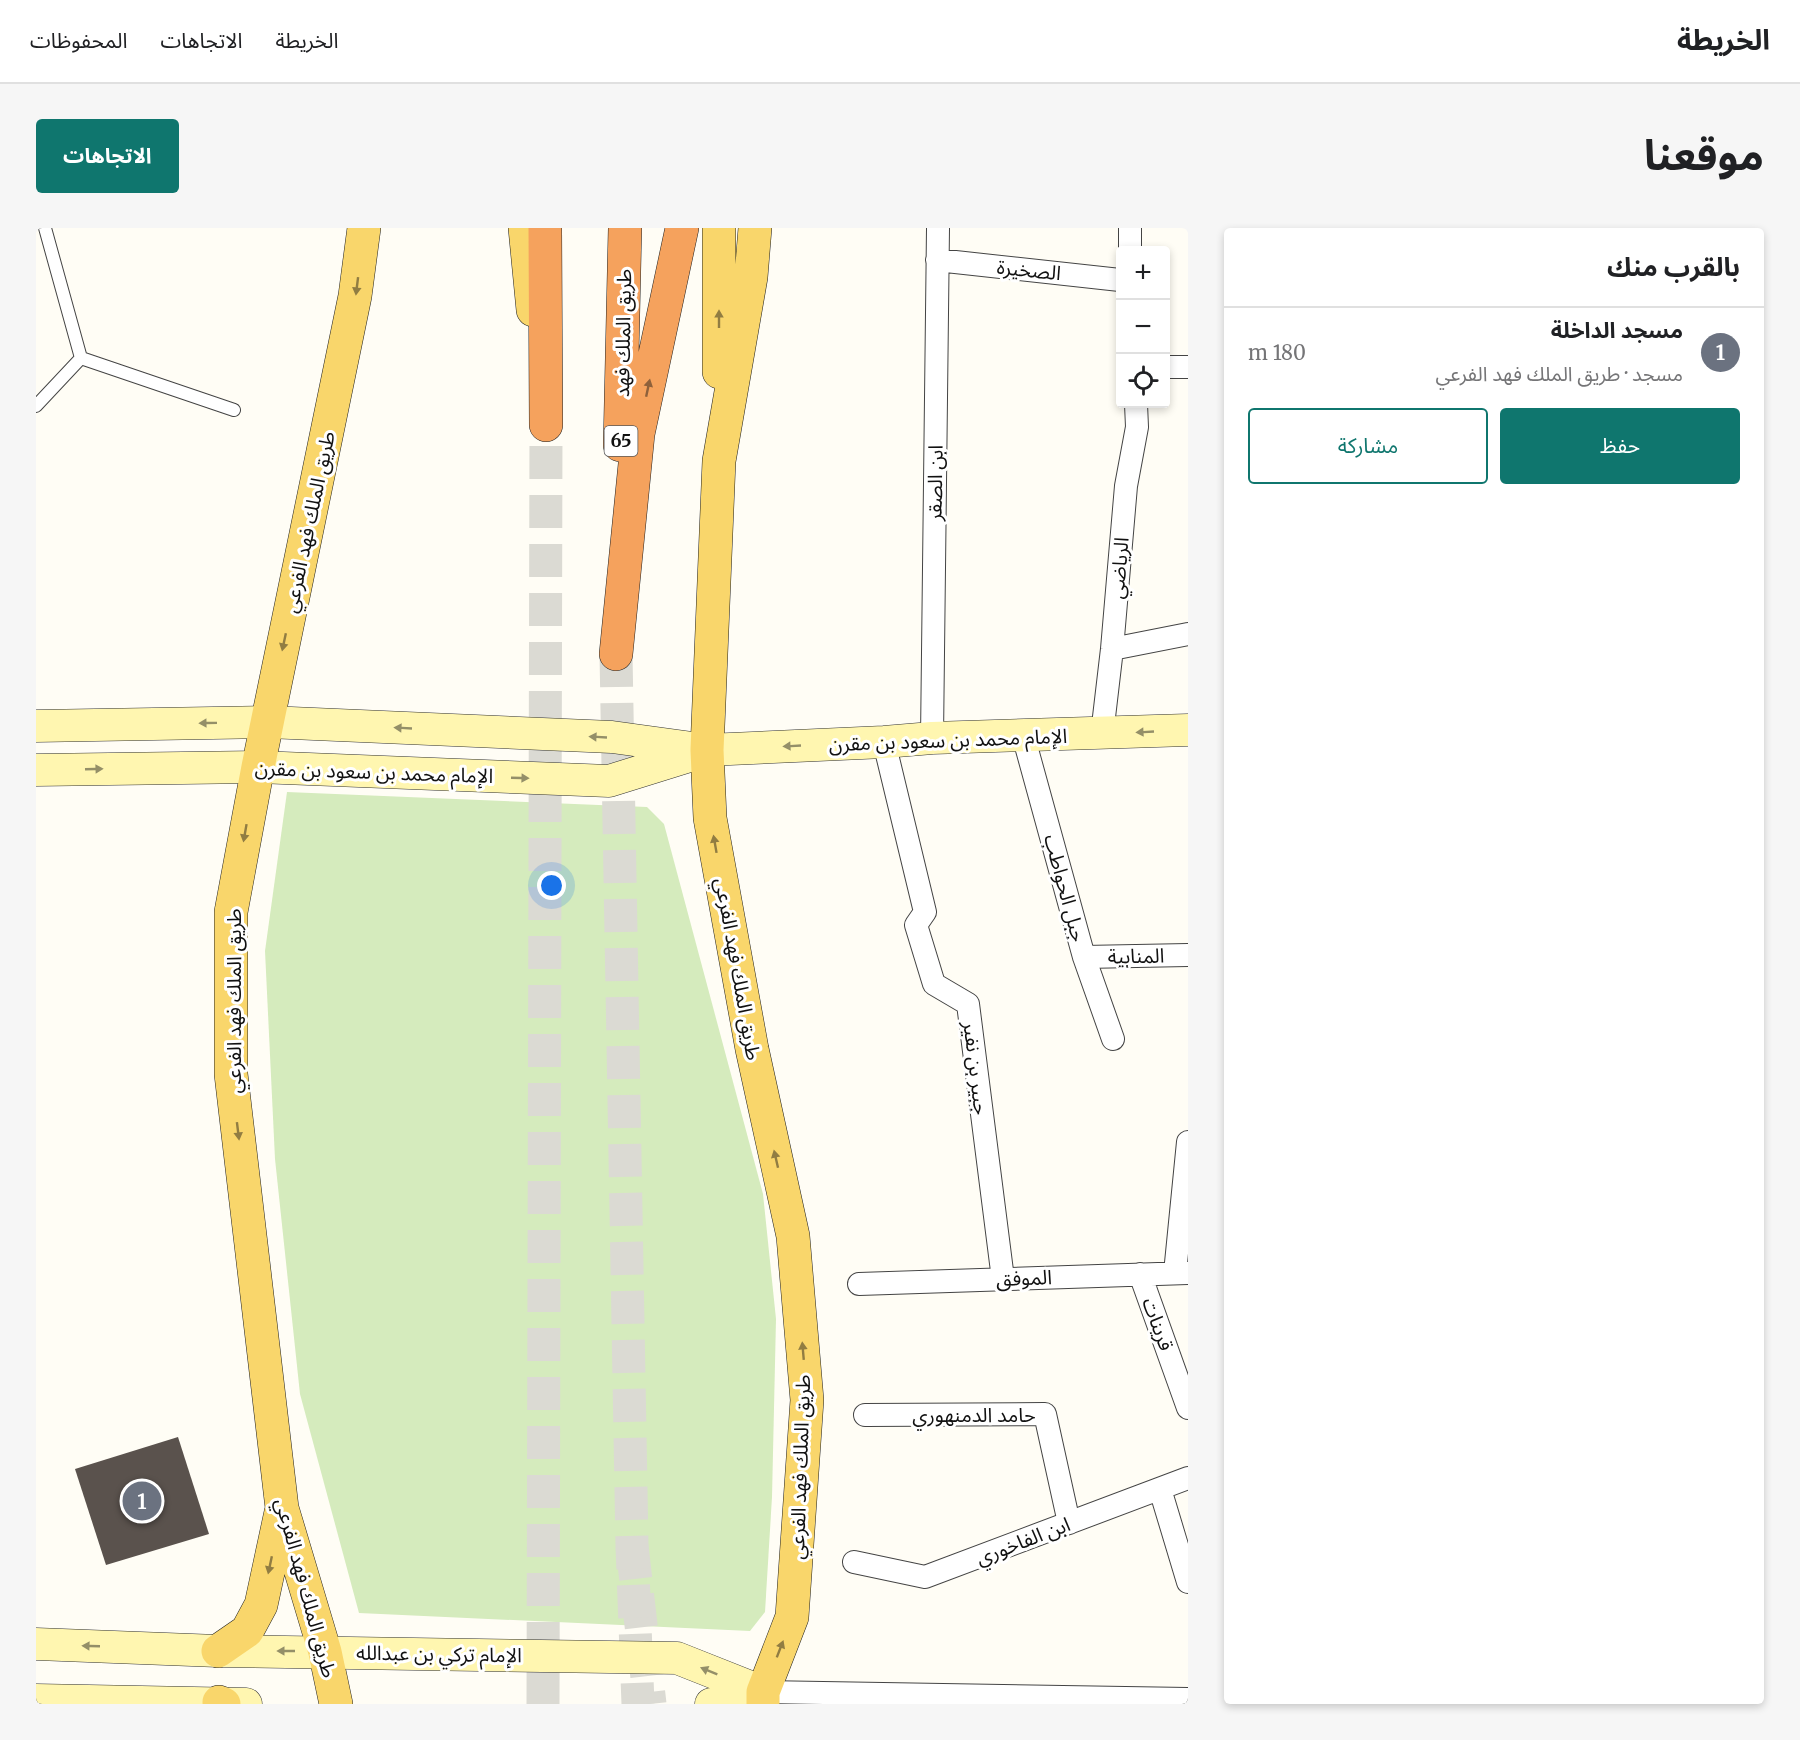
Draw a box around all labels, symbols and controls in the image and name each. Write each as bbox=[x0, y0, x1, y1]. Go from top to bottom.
text: الخريطة bbox=[1677, 22, 1770, 58]
text: المحفوظات bbox=[30, 27, 127, 54]
text: الاتجاهات bbox=[160, 27, 242, 54]
text: الخريطة bbox=[275, 27, 338, 54]
button: الاتجاهات bbox=[36, 119, 179, 193]
text: موقعنا bbox=[1644, 129, 1764, 181]
map controls bbox=[1116, 246, 1170, 408]
button: + bbox=[1116, 246, 1170, 300]
text: بالقرب منك bbox=[1607, 250, 1740, 283]
street label: الصخيرة bbox=[996, 254, 1062, 285]
street label: طريق الملك فهد bbox=[609, 269, 637, 397]
one-way arrow bbox=[352, 277, 361, 296]
button: − bbox=[1116, 300, 1170, 354]
one-way arrow bbox=[714, 309, 724, 328]
text: مسجد الداخلة bbox=[1551, 316, 1683, 344]
text: 180 m bbox=[1248, 340, 1306, 365]
text: 1 bbox=[1716, 340, 1725, 365]
button: locate bbox=[1116, 354, 1170, 408]
text: مسجد · طريق الملك فهد الفرعي bbox=[1435, 361, 1683, 386]
one-way arrow bbox=[644, 378, 653, 397]
button: مشاركة bbox=[1248, 408, 1488, 484]
button: حفظ bbox=[1500, 408, 1740, 484]
road number: 65 bbox=[604, 426, 638, 456]
street label: طريق الملك فهد الفرعي bbox=[277, 429, 344, 616]
street label: ابن الصقر bbox=[921, 445, 948, 522]
street label: الرياضي bbox=[1103, 536, 1137, 600]
one-way arrow bbox=[279, 632, 288, 651]
one-way arrow bbox=[199, 718, 218, 728]
street label: الإمام محمد بن سعود بن مقرن bbox=[828, 723, 1068, 759]
one-way arrow bbox=[394, 724, 413, 733]
one-way arrow bbox=[1136, 727, 1155, 736]
one-way arrow bbox=[589, 732, 608, 741]
one-way arrow bbox=[783, 742, 802, 751]
street label: الإمام محمد بن سعود بن مقرن bbox=[254, 755, 494, 791]
one-way arrow bbox=[85, 764, 104, 773]
one-way arrow bbox=[511, 773, 530, 782]
one-way arrow bbox=[241, 823, 250, 842]
street label: جبل الحواطب bbox=[1039, 831, 1092, 944]
one-way arrow bbox=[710, 834, 719, 853]
your location bbox=[537, 871, 566, 900]
street label: طريق الملك فهد الفرعي bbox=[707, 876, 767, 1063]
street label: طريق الملك فهد الفرعي bbox=[221, 909, 250, 1093]
street label: المنابية bbox=[1107, 943, 1165, 968]
street label: جبير بن نفير bbox=[958, 1019, 995, 1116]
one-way arrow bbox=[233, 1122, 243, 1141]
one-way arrow bbox=[771, 1149, 780, 1168]
street label: الموفق bbox=[996, 1264, 1052, 1292]
street label: قرينات bbox=[1137, 1294, 1180, 1354]
one-way arrow bbox=[798, 1342, 808, 1361]
street label: طريق الملك فهد الفرعي bbox=[784, 1374, 819, 1560]
street label: حامد الدمنهوري bbox=[912, 1402, 1036, 1431]
pin: 1 bbox=[122, 1478, 162, 1524]
street label: طريق الملك فهد الفرعي bbox=[267, 1495, 342, 1681]
street label: ابن الفاخوري bbox=[972, 1511, 1075, 1573]
one-way arrow bbox=[265, 1556, 275, 1574]
one-way arrow bbox=[775, 1639, 785, 1657]
street label: الإمام تركي بن عبدالله bbox=[356, 1640, 522, 1671]
one-way arrow bbox=[81, 1642, 100, 1651]
one-way arrow bbox=[276, 1646, 295, 1656]
one-way arrow bbox=[700, 1666, 718, 1675]

